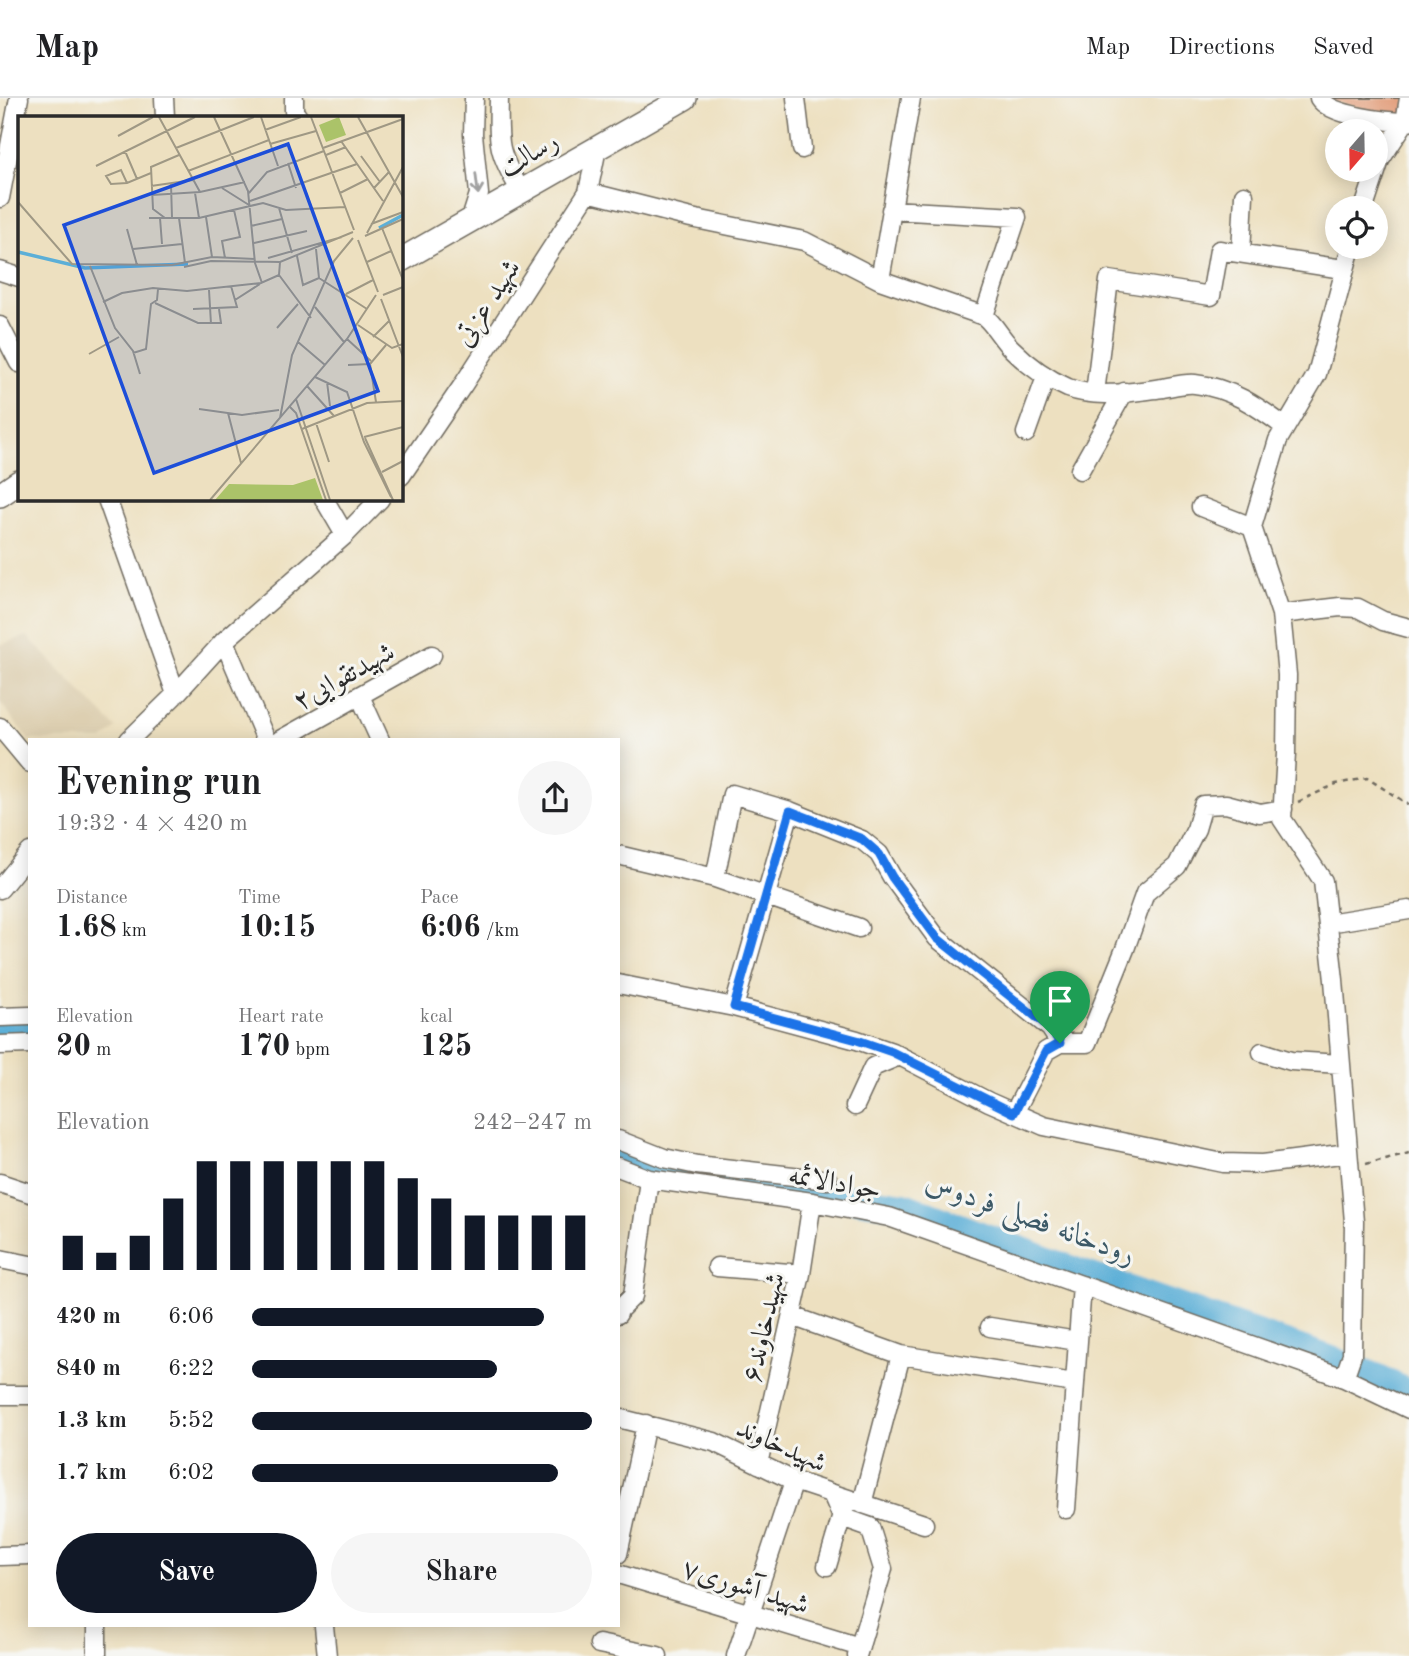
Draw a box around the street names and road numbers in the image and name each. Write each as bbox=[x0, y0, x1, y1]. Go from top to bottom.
street label: رسالت bbox=[495, 128, 564, 184]
street label: شهید عزتی bbox=[450, 255, 529, 354]
street label: شهیدتقوایی۲ bbox=[289, 638, 401, 719]
street label: جوادالائمه bbox=[786, 1160, 883, 1207]
street label: شهیدخاوند۶ bbox=[739, 1270, 793, 1386]
street label: شهیدخاوند bbox=[731, 1415, 830, 1481]
street label: شهید آشوری۷ bbox=[678, 1551, 813, 1622]

